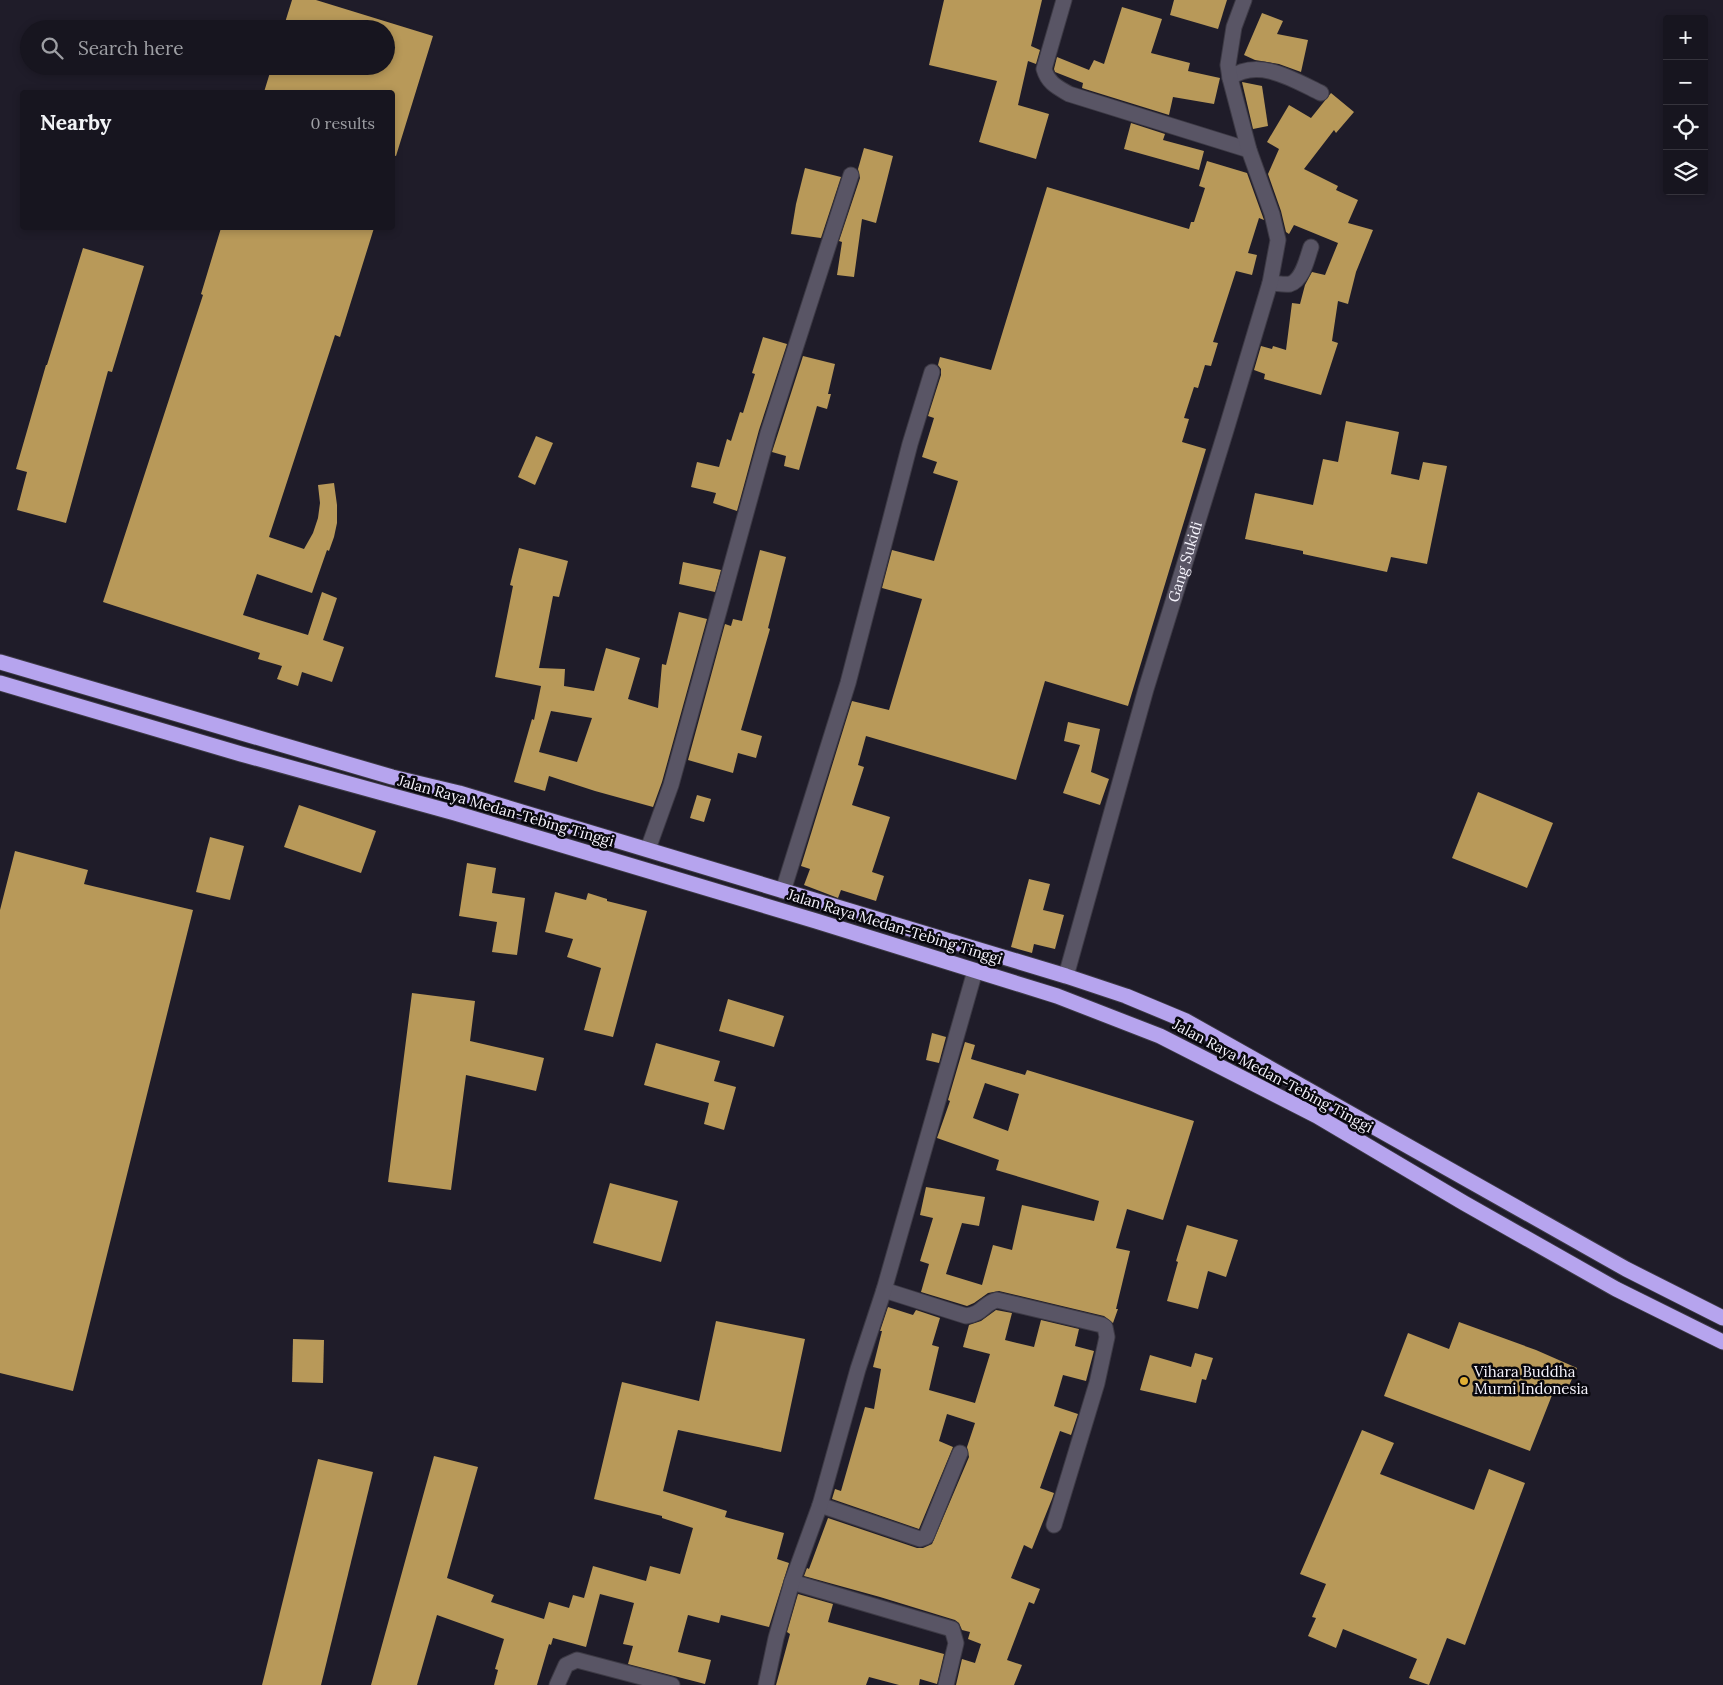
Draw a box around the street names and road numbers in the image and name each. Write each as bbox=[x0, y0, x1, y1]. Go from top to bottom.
street label: Gang Sukidi bbox=[1163, 519, 1206, 604]
street label: Jalan Raya Medan-Tebing Tinggi bbox=[395, 770, 616, 851]
street label: Jalan Raya Medan-Tebing Tinggi bbox=[784, 884, 1005, 968]
street label: Jalan Raya Medan-Tebing Tinggi bbox=[1169, 1014, 1377, 1137]

